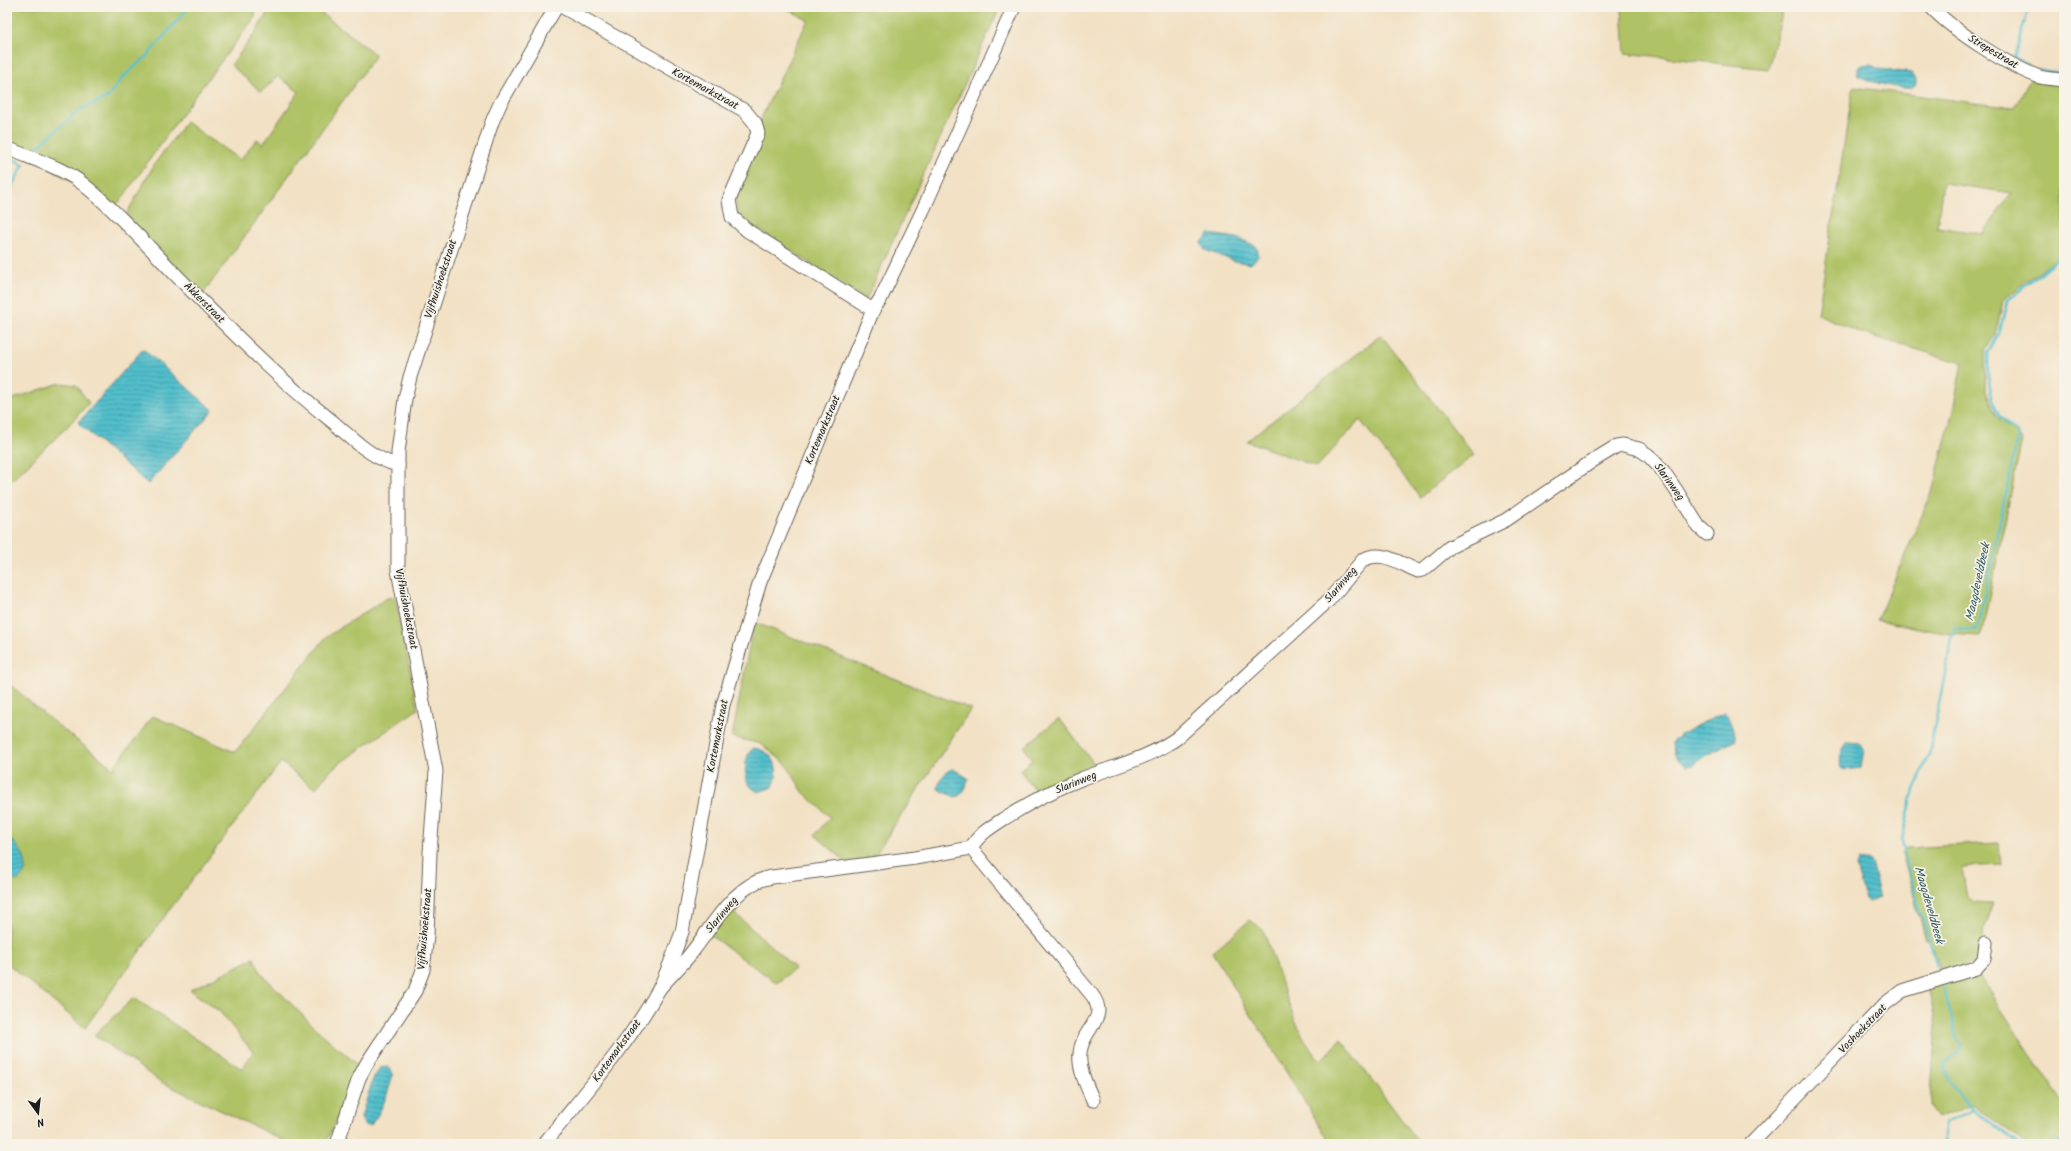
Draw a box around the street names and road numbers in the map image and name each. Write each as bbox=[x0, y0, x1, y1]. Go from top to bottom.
street label: Strepestraat bbox=[1964, 30, 2022, 75]
street label: Kortemarkstraat bbox=[668, 63, 742, 115]
street label: Vijfhuishoekstraat bbox=[420, 237, 462, 321]
street label: Akkerstraat bbox=[179, 278, 230, 329]
street label: Kortemarkstraat bbox=[800, 392, 846, 468]
street label: Slarinweg bbox=[1649, 459, 1689, 505]
street label: Slarinweg bbox=[1320, 563, 1362, 607]
street label: Vijfhuishoekstraat bbox=[389, 567, 423, 652]
street label: Kortemarkstraat bbox=[702, 697, 734, 774]
street label: Slarinweg bbox=[1053, 767, 1099, 799]
street label: Vijfhuishoekstraat bbox=[412, 887, 438, 971]
street label: Slarinweg bbox=[701, 893, 743, 937]
street label: Voshoekstraat bbox=[1834, 999, 1892, 1058]
street label: Kortemarkstraat bbox=[588, 1015, 647, 1086]

